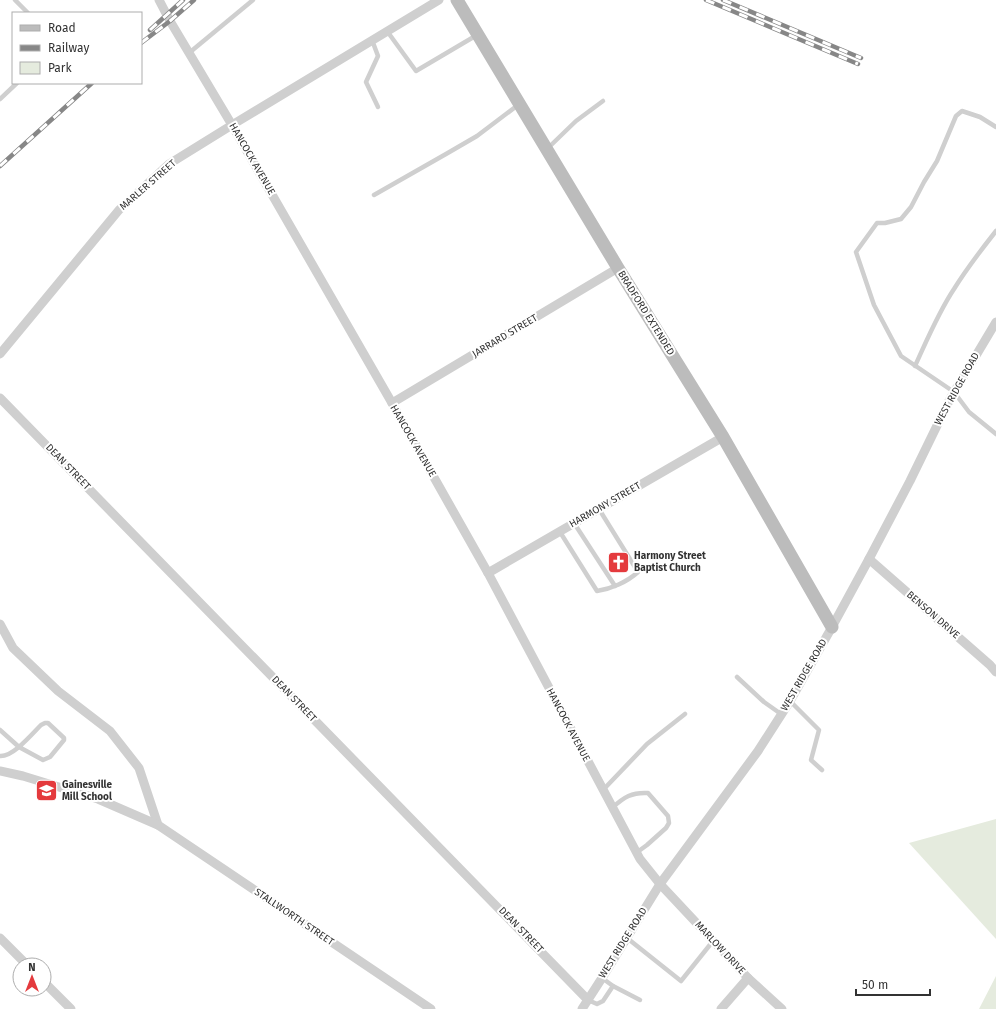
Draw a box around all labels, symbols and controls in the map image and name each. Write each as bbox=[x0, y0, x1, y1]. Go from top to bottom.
legend bbox=[12, 12, 142, 84]
text: Road bbox=[48, 21, 76, 35]
text: Railway bbox=[48, 41, 89, 55]
text: Park bbox=[48, 61, 72, 75]
street label: HANCOCK AVENUE bbox=[227, 121, 277, 197]
street label: MARLER STREET bbox=[117, 157, 179, 213]
street label: BRADFORD EXTENDED bbox=[615, 269, 677, 357]
street label: JARRARD STREET bbox=[470, 311, 541, 360]
street label: WEST RIDGE ROAD bbox=[932, 351, 982, 427]
street label: HANCOCK AVENUE bbox=[388, 403, 438, 479]
street label: DEAN STREET bbox=[43, 441, 93, 493]
street label: HARMONY STREET bbox=[567, 479, 644, 530]
church icon: Harmony Street Baptist Church bbox=[606, 549, 632, 575]
place label: Harmony Street Baptist Church bbox=[634, 550, 706, 574]
street label: BENSON DRIVE bbox=[904, 589, 962, 641]
street label: WEST RIDGE ROAD bbox=[778, 637, 830, 713]
street label: DEAN STREET bbox=[269, 673, 319, 725]
street label: HANCOCK AVENUE bbox=[544, 686, 592, 764]
school or university icon: Gainesville Mill School bbox=[34, 778, 60, 804]
place label: Gainesville Mill School bbox=[62, 779, 113, 803]
street label: STALLWORTH STREET bbox=[252, 886, 337, 948]
street label: DEAN STREET bbox=[496, 904, 546, 956]
street label: WEST RIDGE ROAD bbox=[596, 905, 650, 981]
street label: MARLOW DRIVE bbox=[692, 919, 748, 977]
north arrow bbox=[12, 957, 52, 997]
text: N bbox=[28, 961, 36, 974]
scale bar bbox=[856, 971, 930, 997]
text: 50 m bbox=[862, 978, 888, 992]

